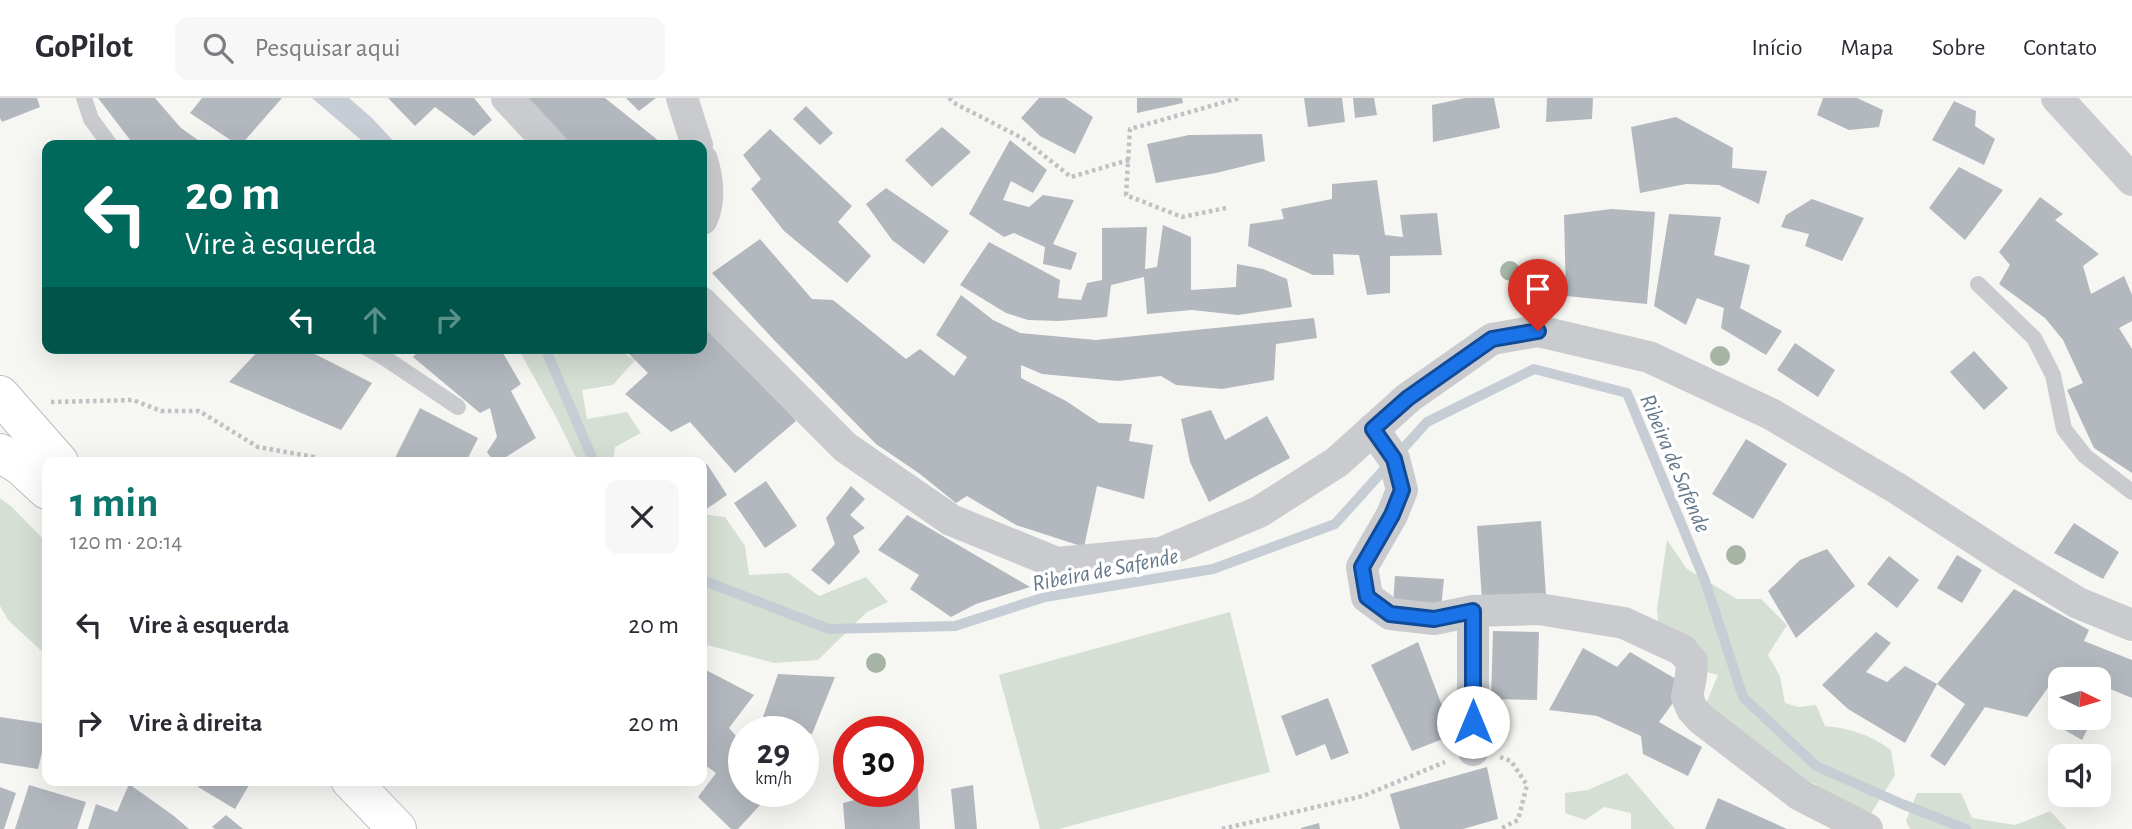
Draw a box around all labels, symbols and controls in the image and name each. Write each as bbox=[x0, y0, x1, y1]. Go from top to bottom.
search box bbox=[175, 17, 665, 80]
icon: search bbox=[199, 29, 237, 67]
text: GoPilot bbox=[35, 31, 133, 64]
text: Pesquisar aqui bbox=[255, 35, 401, 61]
text: Início bbox=[1751, 36, 1803, 60]
text: Mapa bbox=[1841, 36, 1894, 60]
text: Sobre bbox=[1932, 36, 1985, 60]
text: Contato bbox=[2023, 36, 2097, 60]
icon: left bbox=[70, 168, 161, 259]
text: 20 m bbox=[185, 170, 281, 219]
text: Vire à esquerda bbox=[185, 228, 377, 260]
pin bbox=[1508, 259, 1568, 331]
icon: arrive bbox=[1519, 270, 1557, 308]
icon: left bbox=[283, 301, 321, 339]
icon: ahead bbox=[356, 301, 394, 339]
icon: right bbox=[429, 301, 467, 339]
water label: Ribeira de Safende bbox=[1635, 391, 1714, 537]
button: close bbox=[605, 480, 679, 554]
text: 1 min bbox=[70, 482, 159, 524]
text: 120 m · 20:14 bbox=[70, 531, 182, 554]
water label: Ribeira de Safende bbox=[1030, 545, 1181, 596]
icon: left bbox=[70, 606, 108, 644]
text: Vire à esquerda bbox=[129, 612, 290, 638]
text: 20 m bbox=[628, 612, 679, 638]
north arrow bbox=[2048, 667, 2110, 730]
map controls bbox=[2048, 667, 2111, 807]
position arrow bbox=[1436, 685, 1510, 759]
icon: right bbox=[70, 704, 108, 742]
text: Vire à direita bbox=[129, 710, 263, 736]
text: 20 m bbox=[628, 710, 679, 736]
speed limit sign: 30 bbox=[833, 716, 924, 807]
text: 29 bbox=[757, 735, 790, 770]
button: sound bbox=[2048, 744, 2111, 807]
text: km/h bbox=[755, 770, 792, 788]

